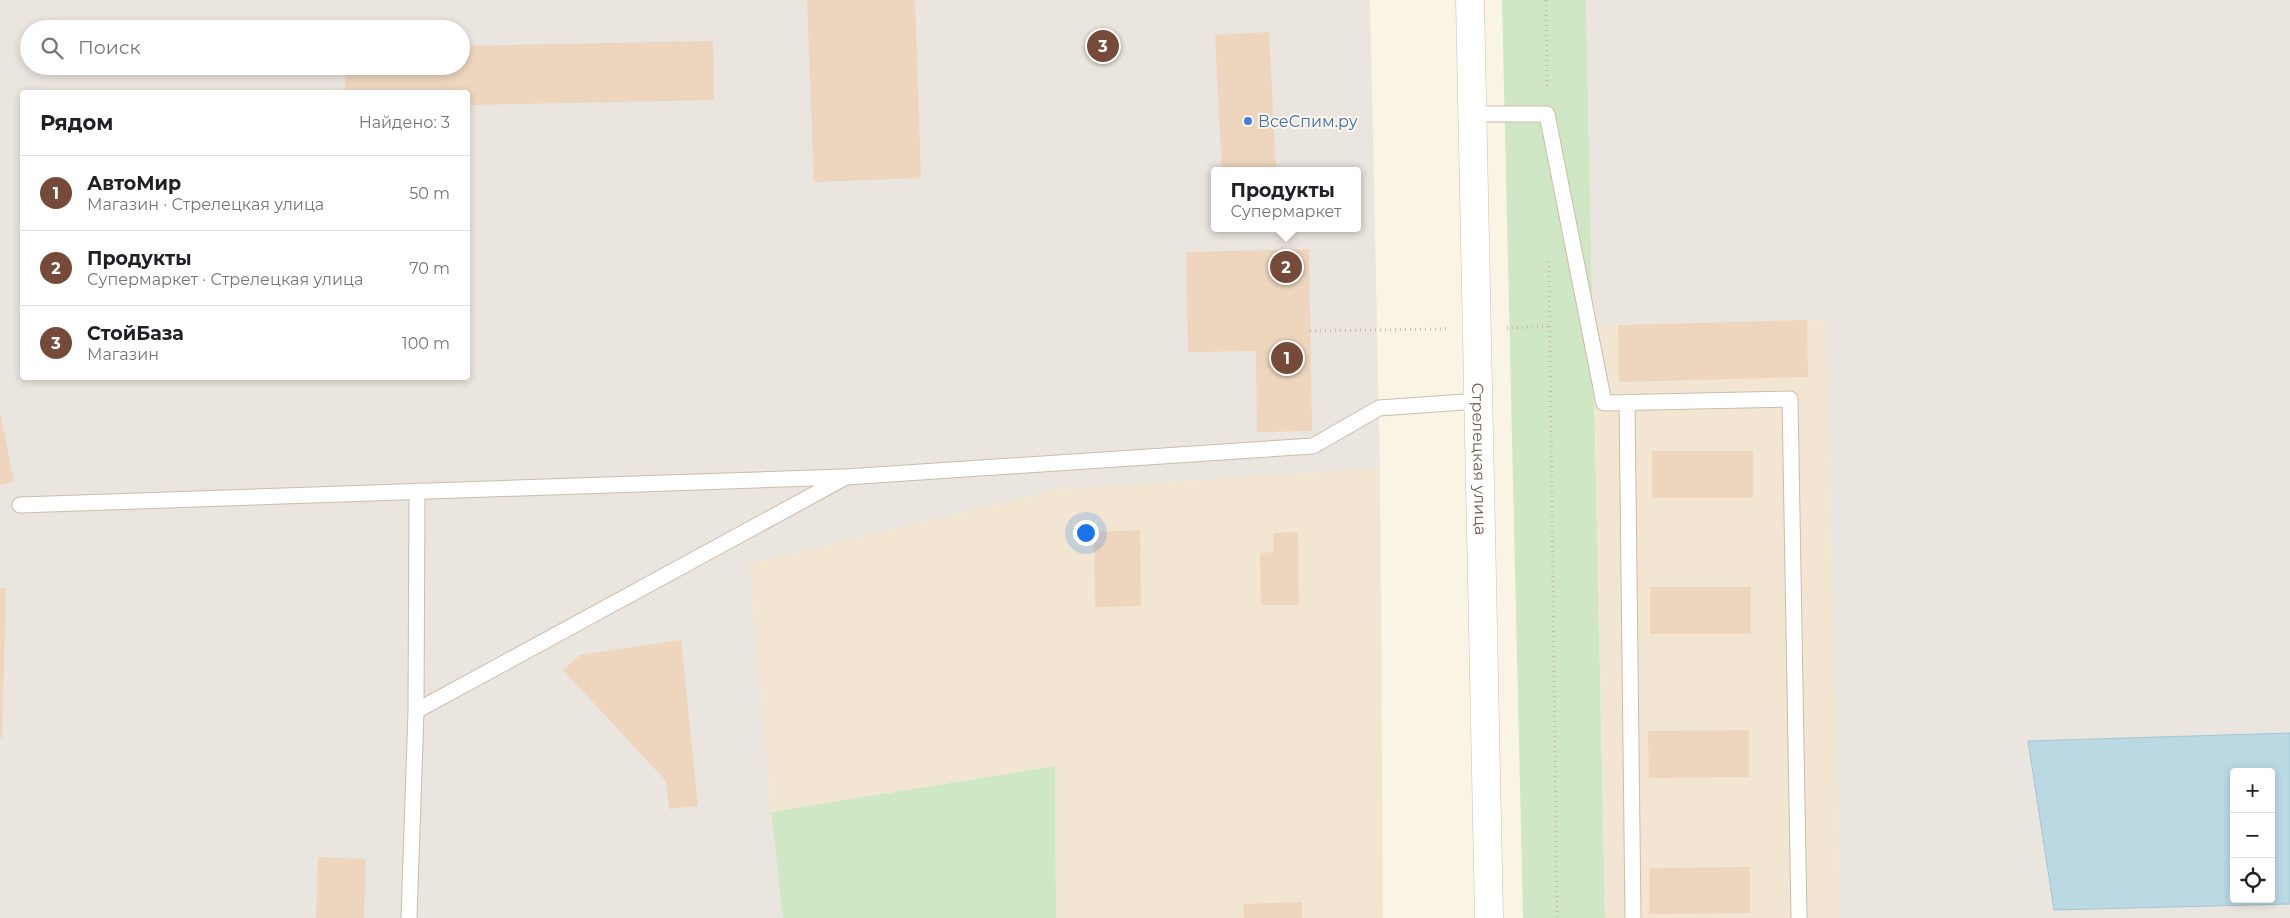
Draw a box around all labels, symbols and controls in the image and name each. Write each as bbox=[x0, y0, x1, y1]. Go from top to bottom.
search box bbox=[20, 20, 470, 75]
pin: 3 bbox=[1087, 27, 1119, 65]
icon: search bbox=[38, 34, 66, 62]
text: Поиск bbox=[78, 36, 141, 59]
text: Рядом bbox=[40, 110, 113, 135]
place label: ВсеСпим.ру bbox=[1258, 112, 1358, 131]
text: Найдено: 3 bbox=[359, 113, 450, 132]
marker: ВсеСпим.ру bbox=[1242, 115, 1254, 127]
popup bbox=[1211, 167, 1361, 232]
text: АвтоМир bbox=[87, 172, 181, 195]
text: Продукты bbox=[1230, 179, 1335, 202]
text: 1 bbox=[53, 184, 59, 203]
text: 50 m bbox=[409, 184, 450, 203]
text: Магазин · Стрелецкая улица bbox=[87, 195, 324, 214]
text: Супермаркет bbox=[1230, 202, 1342, 221]
text: Продукты bbox=[87, 247, 191, 270]
pin: 2 bbox=[1270, 248, 1302, 286]
text: 2 bbox=[51, 259, 61, 278]
text: 70 m bbox=[409, 259, 450, 278]
text: Супермаркет · Стрелецкая улица bbox=[87, 270, 363, 289]
text: СтойБаза bbox=[87, 322, 184, 345]
text: 3 bbox=[51, 334, 61, 353]
text: 100 m bbox=[402, 334, 450, 353]
pin: 1 bbox=[1271, 339, 1303, 377]
text: Магазин bbox=[87, 345, 159, 364]
street label: Стрелецкая улица bbox=[1468, 382, 1490, 536]
your location bbox=[1073, 520, 1099, 546]
map controls bbox=[2230, 768, 2275, 903]
button: + bbox=[2230, 768, 2275, 813]
button: − bbox=[2230, 813, 2275, 858]
button: locate bbox=[2230, 858, 2275, 903]

